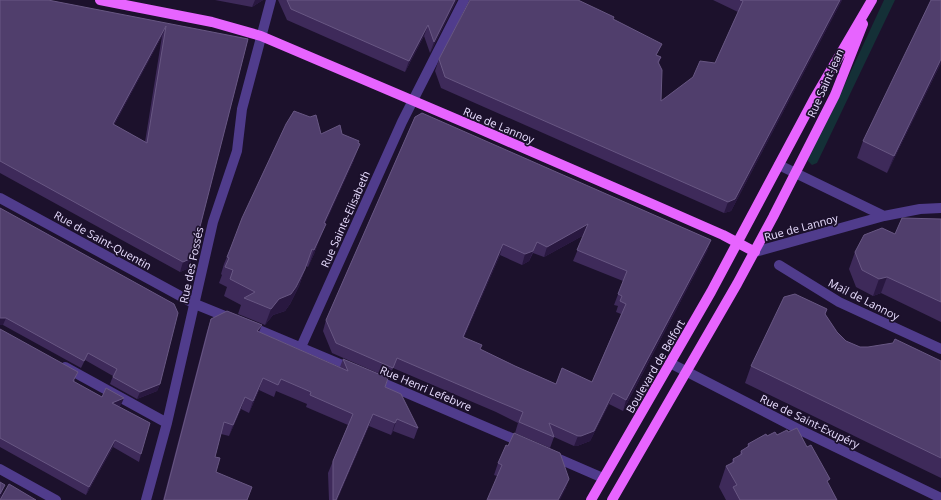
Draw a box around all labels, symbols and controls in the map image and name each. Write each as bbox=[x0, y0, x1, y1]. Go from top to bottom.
street label: Rue Saint-Jean bbox=[803, 46, 847, 120]
street label: Rue de Lannoy bbox=[461, 103, 537, 147]
street label: Rue Sainte-Elisabeth bbox=[317, 168, 373, 270]
street label: Rue de Saint-Quentin bbox=[52, 207, 154, 273]
street label: Rue de Lannoy bbox=[762, 210, 840, 244]
street label: Rue des Fossés bbox=[176, 225, 206, 305]
street label: Mail de Lannoy bbox=[826, 275, 902, 324]
street label: Boulevard de Belfort bbox=[622, 316, 688, 416]
street label: Rue Henri Lefebvre bbox=[378, 362, 474, 414]
street label: Rue de Saint-Exupéry bbox=[758, 390, 863, 452]

